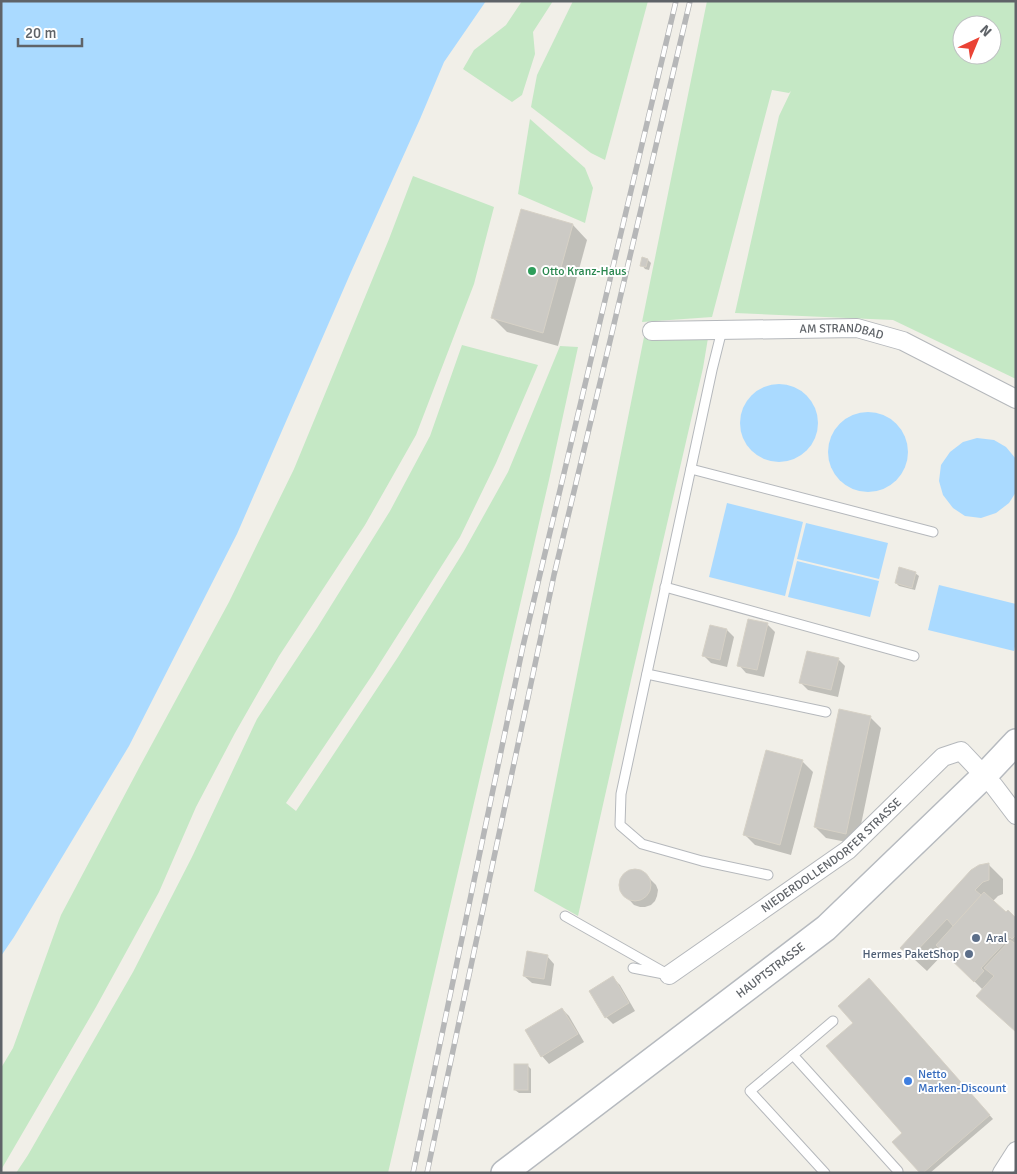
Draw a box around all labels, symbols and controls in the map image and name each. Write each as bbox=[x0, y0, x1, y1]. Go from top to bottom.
scale bar bbox=[18, 15, 81, 47]
north arrow bbox=[952, 15, 1002, 65]
text: N bbox=[976, 22, 995, 41]
text: 20 m bbox=[25, 24, 56, 42]
place label: Otto Kranz-Haus bbox=[542, 264, 627, 279]
marker: Otto Kranz-Haus bbox=[526, 265, 538, 277]
street label: AM STRANDBAD bbox=[799, 320, 886, 343]
street label: NIEDERDOLLENDORFER STRASSE bbox=[758, 794, 905, 916]
place label: Aral bbox=[986, 931, 1008, 946]
marker: Aral bbox=[970, 932, 982, 944]
street label: HAUPTSTRASSE bbox=[733, 939, 808, 1001]
place label: Hermes PaketShop bbox=[863, 947, 959, 962]
marker: Hermes PaketShop bbox=[963, 948, 975, 960]
place label: Netto Marken-Discount bbox=[918, 1067, 1006, 1096]
marker: Netto Marken-Discount bbox=[902, 1075, 914, 1087]

